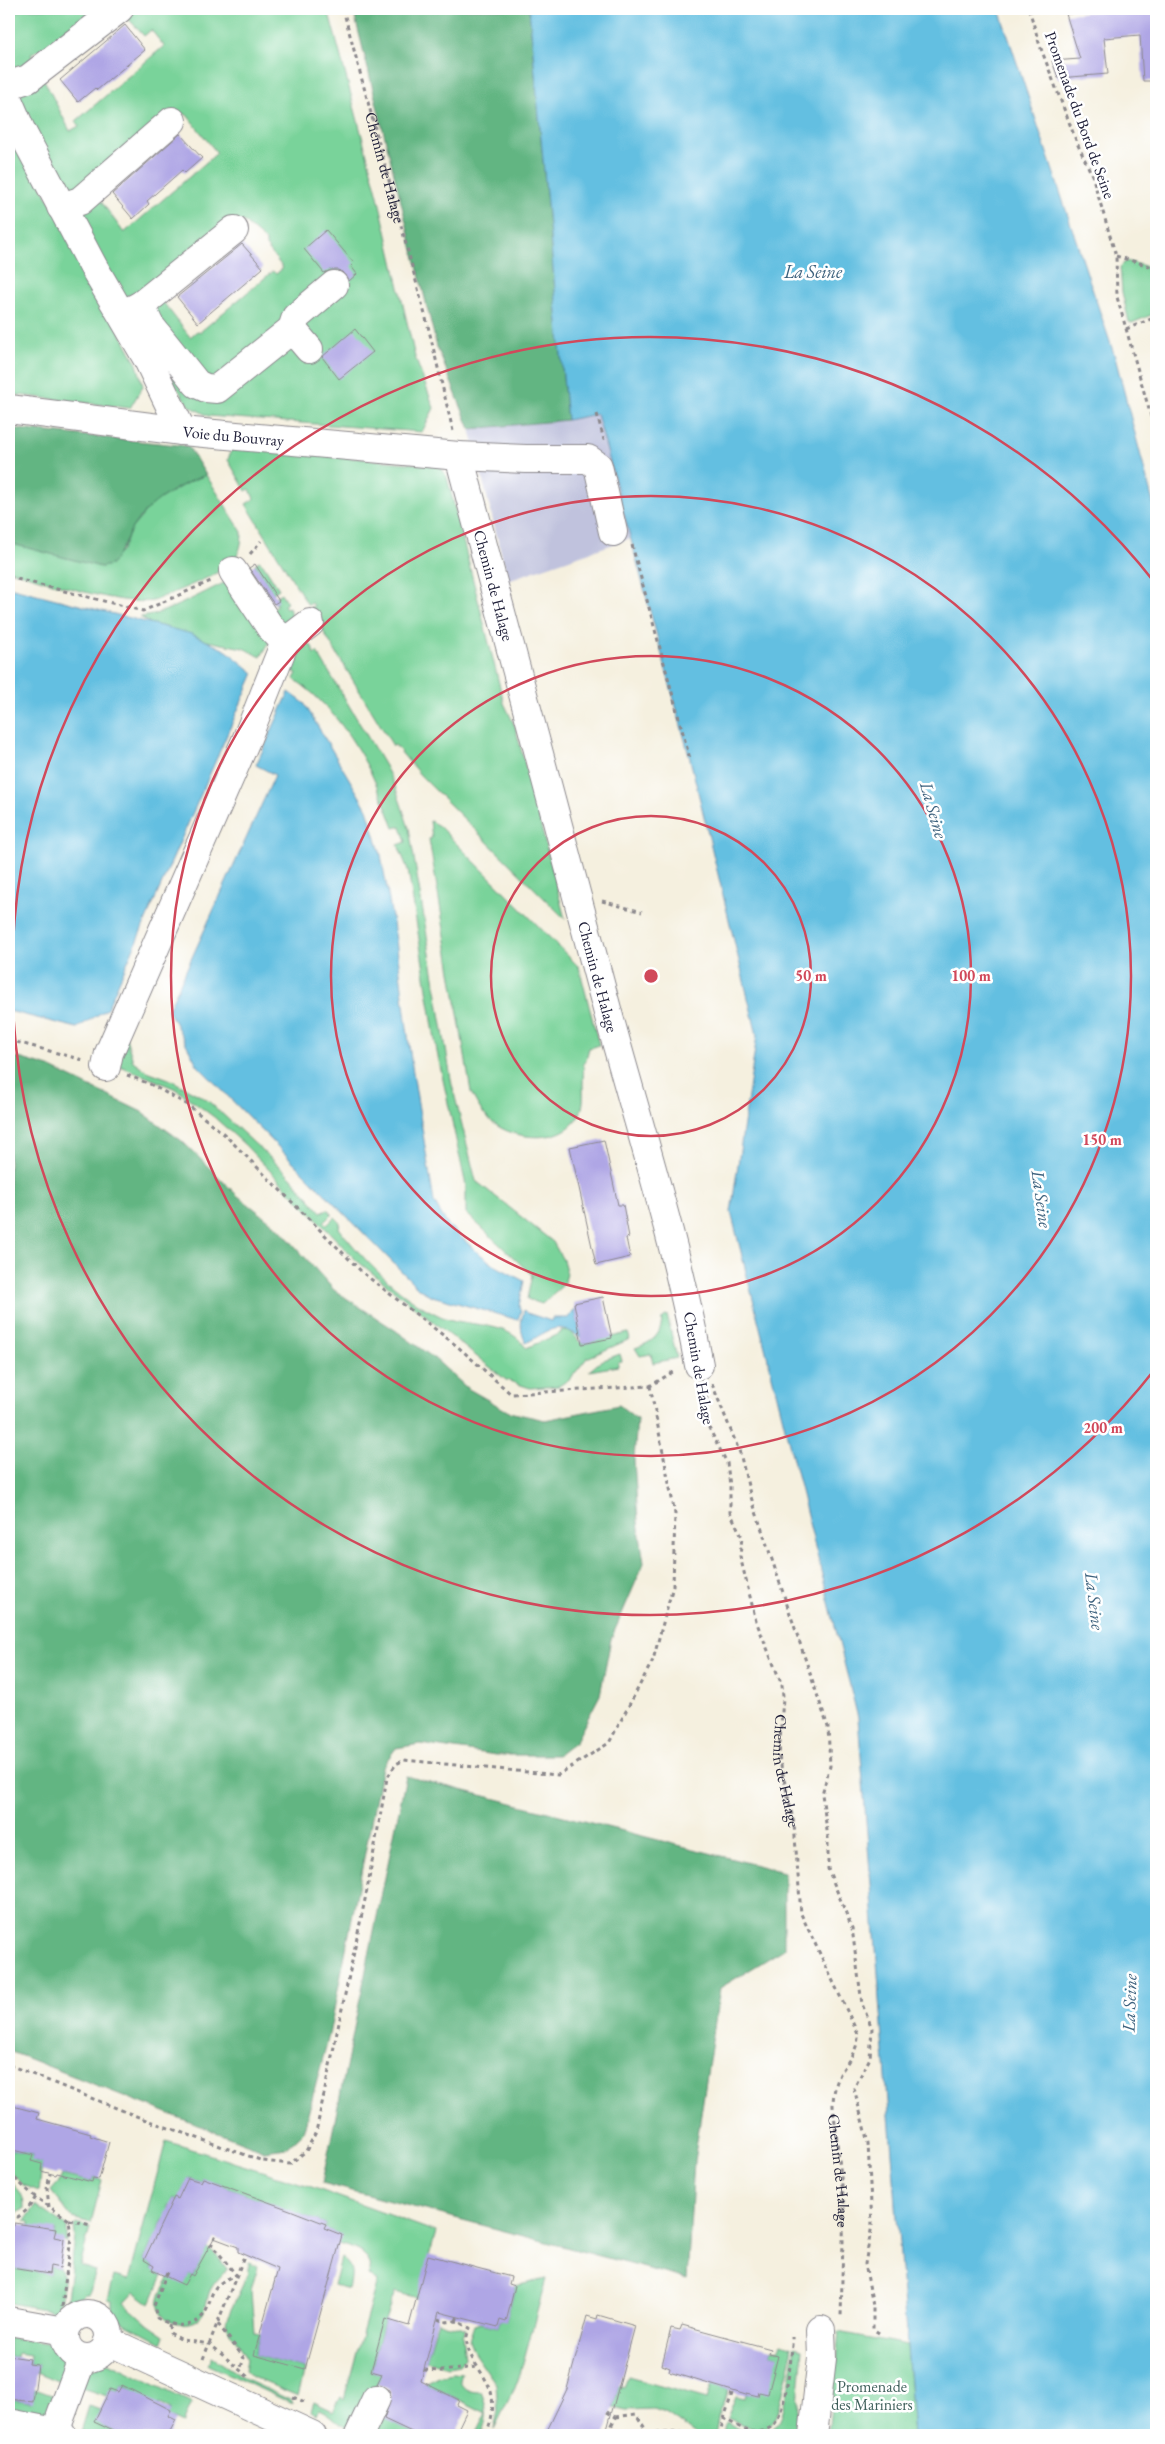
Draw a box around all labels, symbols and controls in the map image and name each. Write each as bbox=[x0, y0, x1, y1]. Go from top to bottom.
street label: Promenade du Bord de Seine bbox=[1040, 28, 1120, 202]
street label: Chemin de Halage bbox=[361, 109, 410, 225]
water label: La Seine bbox=[783, 260, 843, 283]
street label: Voie du Bouvray bbox=[182, 421, 286, 451]
street label: Chemin de Halage bbox=[469, 527, 519, 643]
water label: La Seine bbox=[915, 778, 953, 842]
street label: Chemin de Halage bbox=[573, 919, 623, 1035]
text: 50 m bbox=[795, 966, 827, 985]
text: 100 m bbox=[951, 966, 991, 985]
centre of rings bbox=[642, 967, 660, 985]
text: 150 m bbox=[1082, 1130, 1122, 1149]
water label: La Seine bbox=[1026, 1168, 1058, 1230]
street label: Chemin de Halage bbox=[679, 1310, 719, 1426]
text: 200 m bbox=[1083, 1418, 1123, 1437]
water label: La Seine bbox=[1080, 1570, 1110, 1632]
street label: Chemin de Halage bbox=[769, 1714, 805, 1829]
water label: La Seine bbox=[1116, 1973, 1142, 2033]
street label: Chemin de Halage bbox=[823, 2113, 855, 2228]
park label: Promenade des Mariniers bbox=[831, 2376, 913, 2415]

